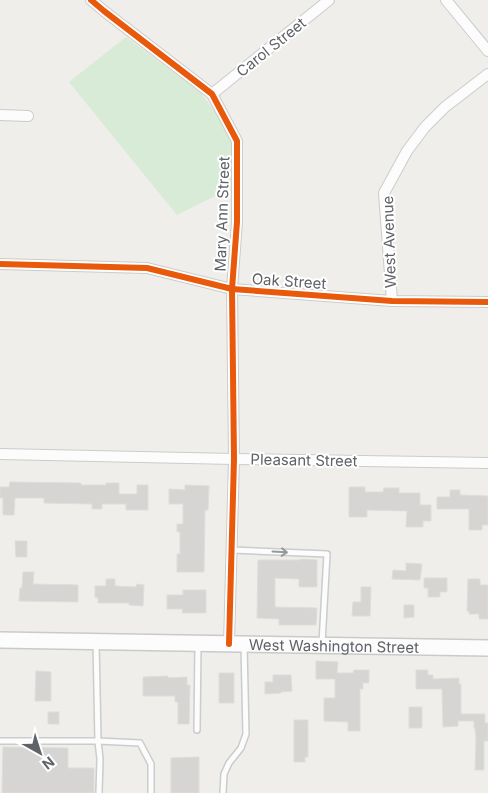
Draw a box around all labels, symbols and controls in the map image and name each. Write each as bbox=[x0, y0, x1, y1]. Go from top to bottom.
street label: Carol Street bbox=[232, 13, 310, 81]
street label: Mary Ann Street bbox=[210, 156, 234, 272]
street label: West Avenue bbox=[378, 195, 400, 289]
street label: Oak Street bbox=[251, 269, 327, 293]
street label: Pleasant Street bbox=[250, 450, 358, 470]
one-way arrow bbox=[272, 547, 288, 557]
street label: West Washington Street bbox=[249, 635, 419, 656]
north arrow bbox=[15, 728, 65, 778]
text: N bbox=[39, 754, 58, 773]

